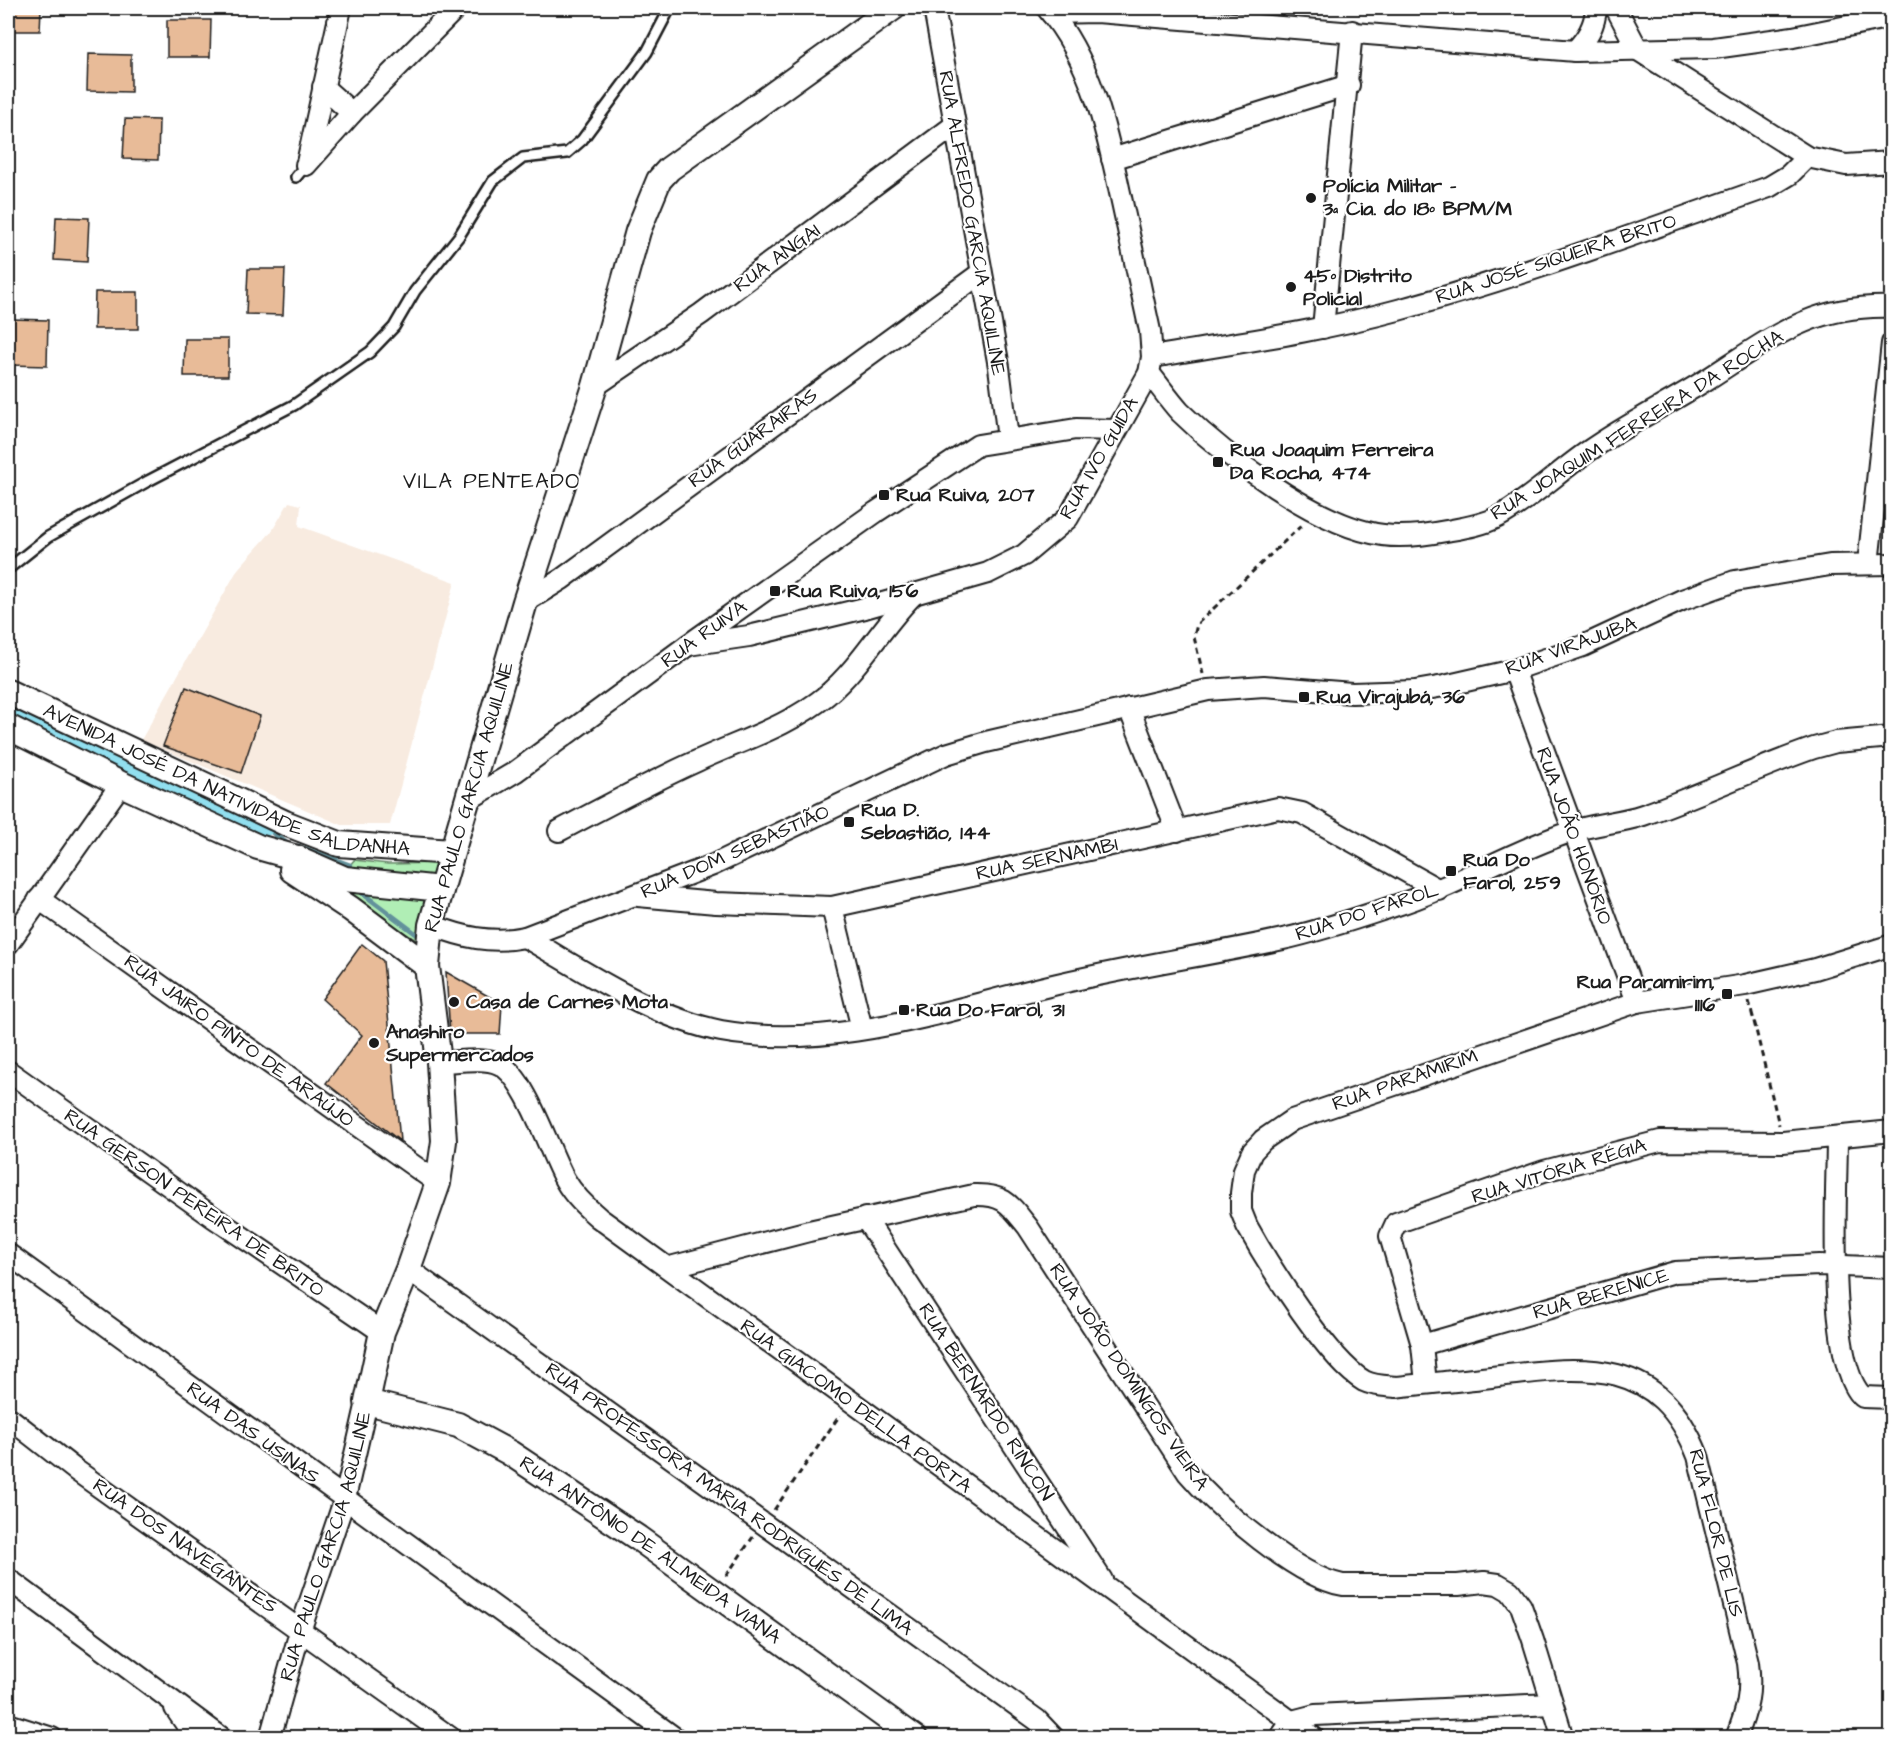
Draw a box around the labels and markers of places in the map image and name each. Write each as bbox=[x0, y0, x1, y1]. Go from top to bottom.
place label: Polícia Militar - 3ª Cia. do 18º BPM/M bbox=[1322, 172, 1512, 223]
marker: Polícia Militar - 3ª Cia. do 18º BPM/M bbox=[1304, 191, 1318, 205]
place label: 45º Distrito Policial bbox=[1303, 262, 1412, 313]
marker: 45º Distrito Policial bbox=[1284, 280, 1298, 294]
place label: Rua Joaquim Ferreira Da Rocha, 474 bbox=[1230, 436, 1434, 487]
marker: Rua Joaquim Ferreira Da Rocha, 474 bbox=[1211, 455, 1225, 469]
place label: Rua Ruiva, 207 bbox=[896, 481, 1035, 509]
marker: Rua Ruiva, 207 bbox=[877, 488, 891, 502]
place label: Rua Ruiva, 156 bbox=[787, 577, 919, 605]
marker: Rua Ruiva, 156 bbox=[768, 584, 782, 598]
place label: Rua Virajubá, 36 bbox=[1316, 683, 1465, 711]
marker: Rua Virajubá, 36 bbox=[1297, 690, 1311, 704]
place label: Rua D. Sebastião, 144 bbox=[860, 796, 990, 847]
marker: Rua D. Sebastião, 144 bbox=[842, 815, 856, 829]
place label: Rua Do Farol, 259 bbox=[1463, 846, 1561, 897]
marker: Rua Do Farol, 259 bbox=[1444, 864, 1458, 878]
place label: Rua Paramirim, 1116 bbox=[1576, 968, 1715, 1019]
marker: Rua Paramirim, 1116 bbox=[1720, 987, 1734, 1001]
place label: Casa de Carnes Mota bbox=[466, 988, 669, 1016]
marker: Casa de Carnes Mota bbox=[447, 995, 461, 1009]
place label: Rua Do Farol, 31 bbox=[916, 996, 1065, 1024]
marker: Rua Do Farol, 31 bbox=[897, 1003, 911, 1017]
place label: Anashiro Supermercados bbox=[385, 1018, 534, 1069]
marker: Anashiro Supermercados bbox=[367, 1036, 381, 1050]

